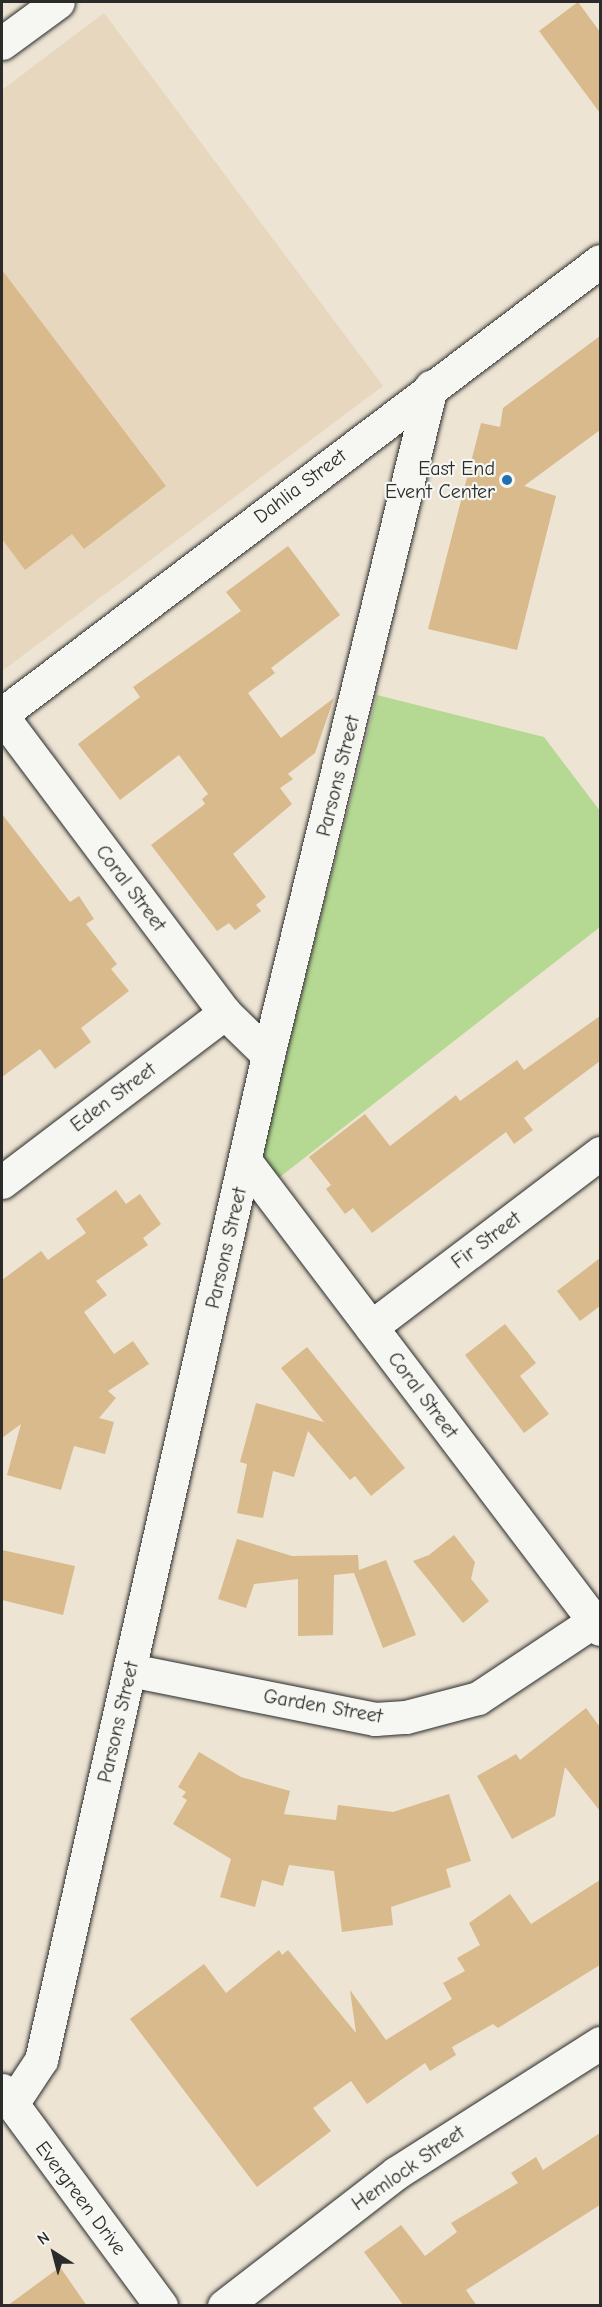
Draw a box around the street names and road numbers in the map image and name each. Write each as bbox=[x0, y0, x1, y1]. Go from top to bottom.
street label: Dahlia Street bbox=[249, 443, 351, 529]
street label: Parsons Street bbox=[311, 713, 365, 839]
street label: Coral Street bbox=[91, 840, 171, 936]
street label: Eden Street bbox=[66, 1057, 160, 1137]
street label: Parsons Street bbox=[200, 1185, 252, 1311]
street label: Fir Street bbox=[447, 1206, 525, 1274]
street label: Coral Street bbox=[383, 1347, 463, 1443]
street label: Parsons Street bbox=[92, 1659, 144, 1785]
street label: Garden Street bbox=[262, 1684, 384, 1728]
street label: Hemlock Street bbox=[347, 2120, 469, 2216]
street label: Evergreen Drive bbox=[30, 2136, 132, 2260]

